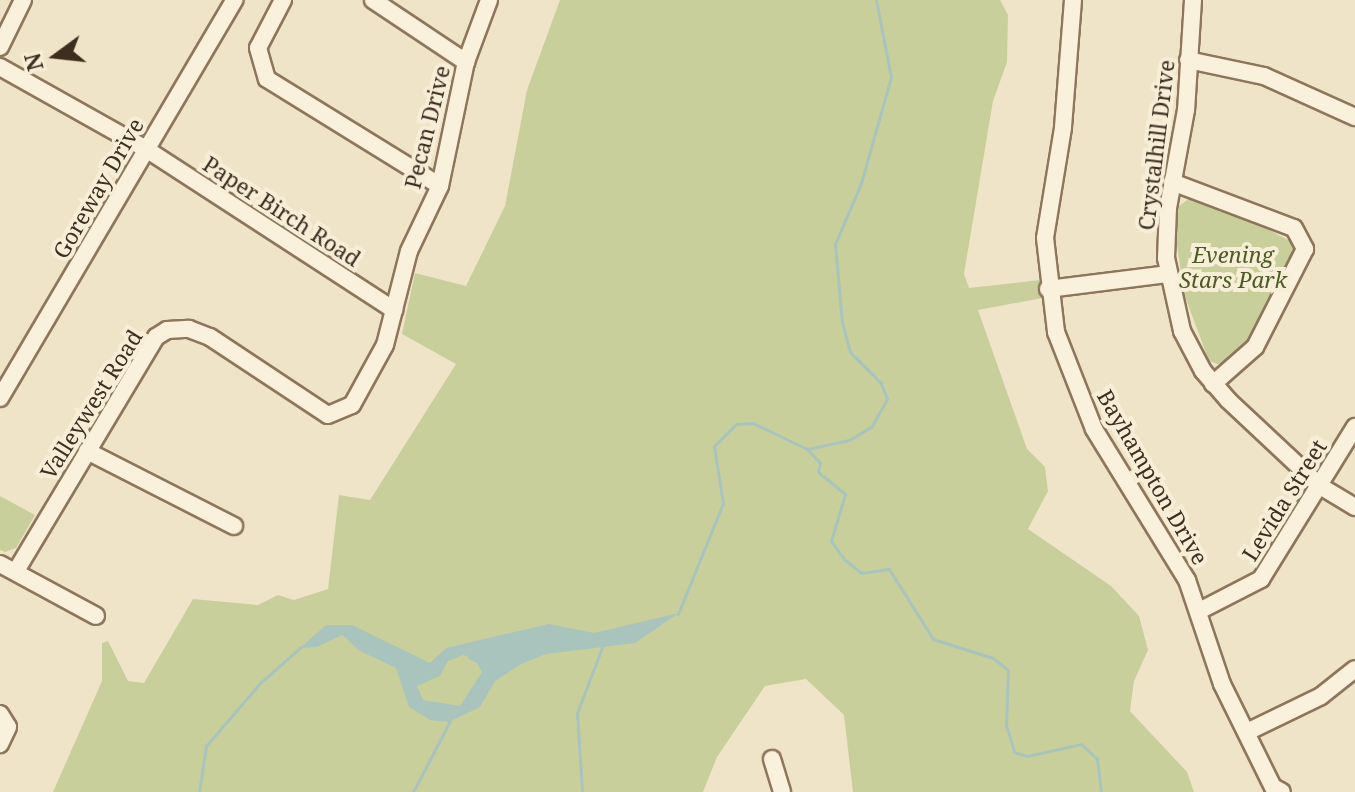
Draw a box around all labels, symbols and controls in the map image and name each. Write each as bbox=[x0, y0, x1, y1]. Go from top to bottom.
north arrow bbox=[16, 16, 96, 96]
text: N bbox=[16, 50, 50, 74]
street label: Crystalhill Drive bbox=[1132, 58, 1180, 232]
street label: Pecan Drive bbox=[399, 63, 455, 191]
street label: Goreway Drive bbox=[47, 113, 149, 263]
street label: Paper Birch Road bbox=[198, 150, 366, 272]
park label: Evening Stars Park bbox=[1179, 241, 1287, 292]
street label: Valleywest Road bbox=[35, 325, 147, 483]
street label: Bayhampton Drive bbox=[1092, 385, 1214, 569]
street label: Levida Street bbox=[1236, 434, 1332, 566]

